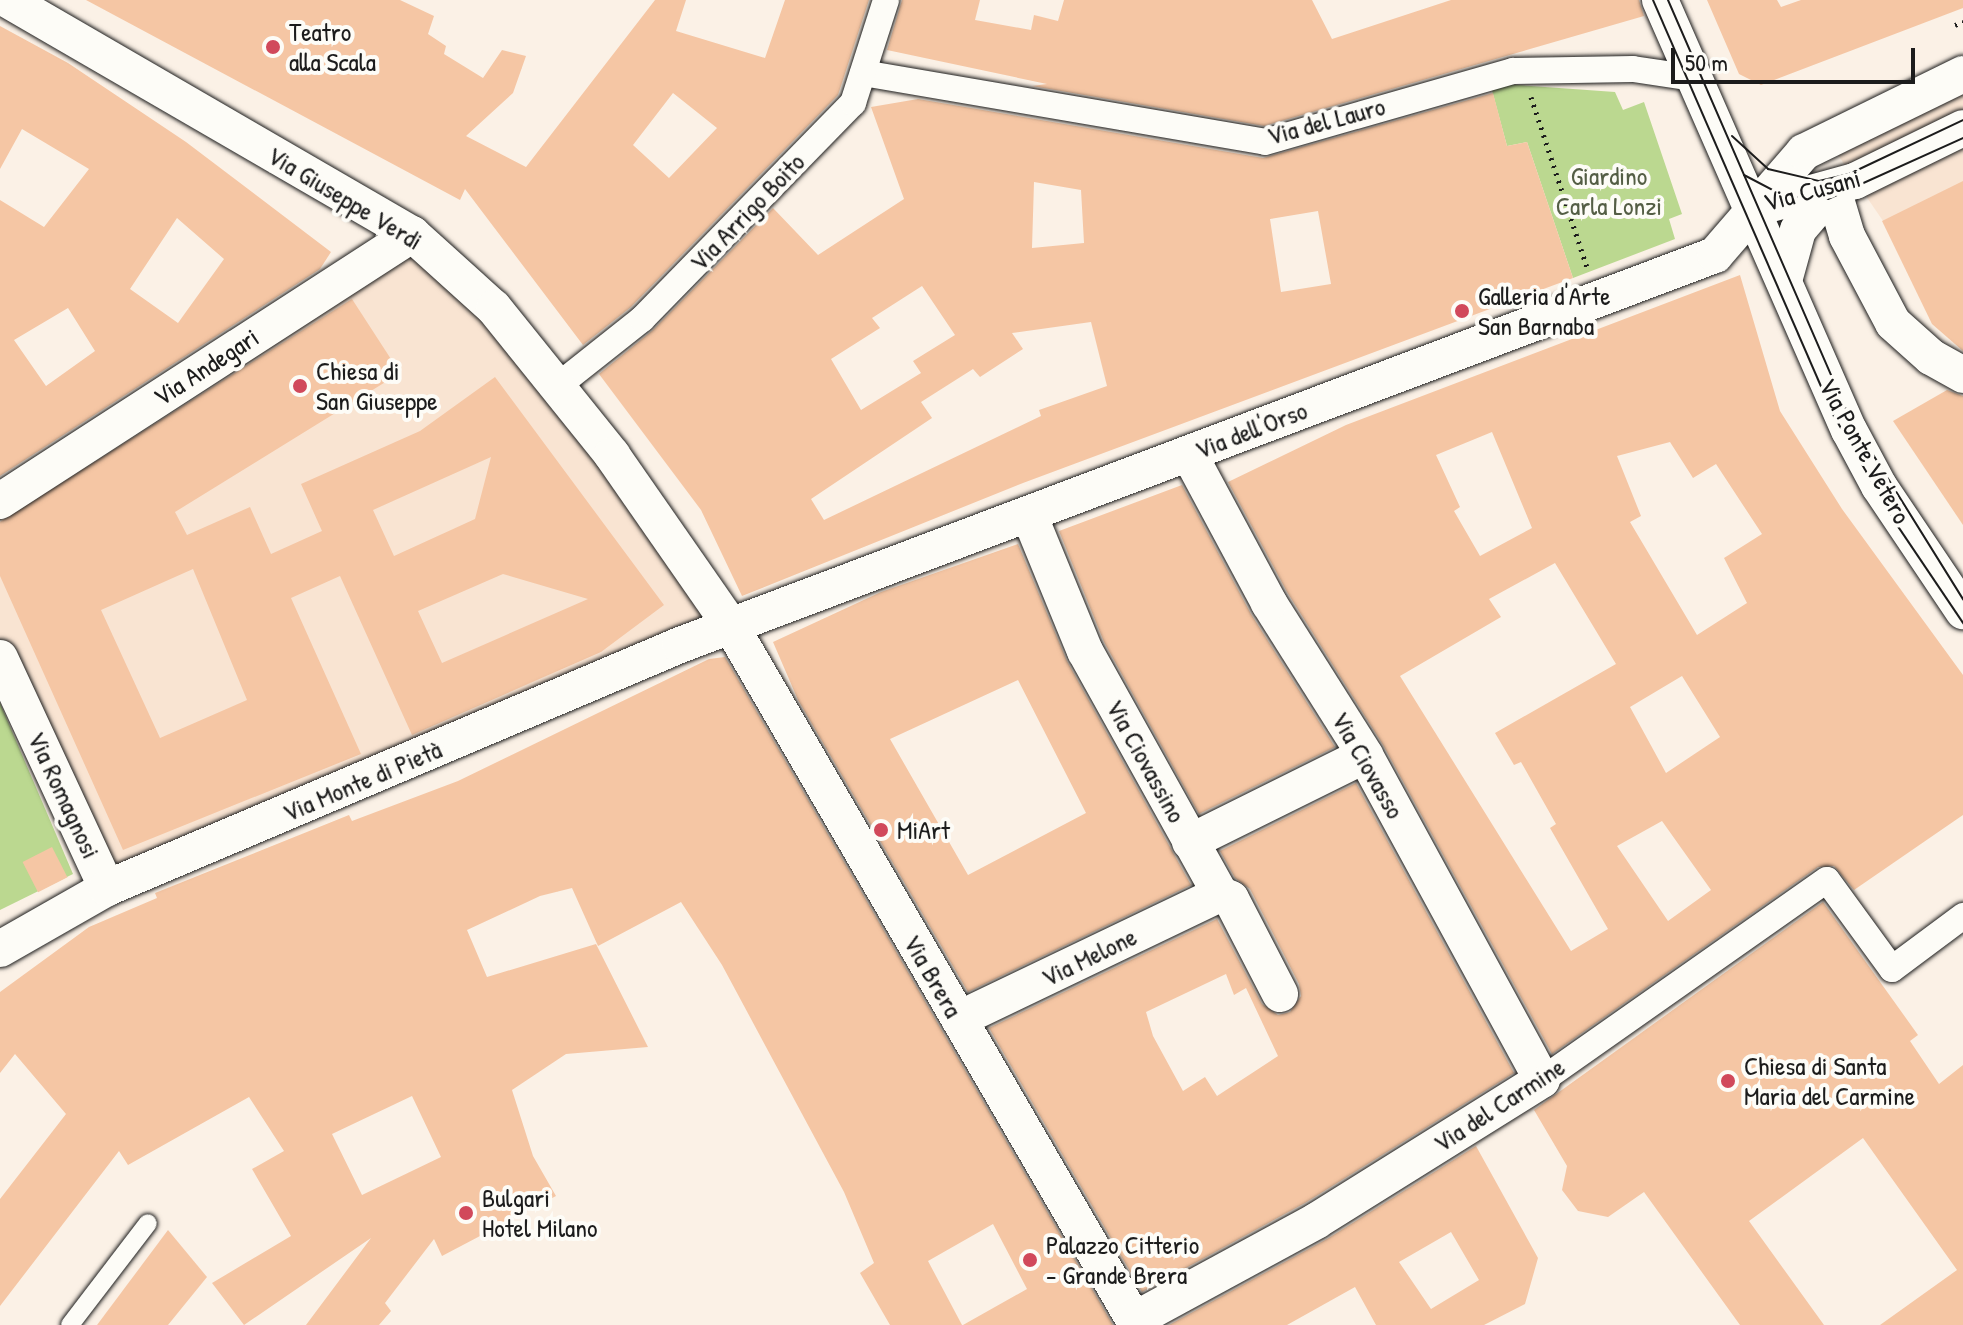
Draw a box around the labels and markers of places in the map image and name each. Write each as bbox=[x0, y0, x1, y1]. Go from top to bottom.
place label: Teatro alla Scala bbox=[289, 16, 376, 78]
marker: Teatro alla Scala bbox=[264, 38, 282, 56]
place label: Galleria d'Arte San Barnaba bbox=[1478, 280, 1611, 342]
marker: Galleria d'Arte San Barnaba bbox=[1453, 302, 1471, 320]
place label: Chiesa di San Giuseppe bbox=[316, 355, 438, 416]
marker: Chiesa di San Giuseppe bbox=[291, 377, 309, 395]
place label: MiArt bbox=[897, 814, 950, 846]
marker: MiArt bbox=[872, 821, 890, 839]
place label: Chiesa di Santa Maria del Carmine bbox=[1744, 1050, 1915, 1112]
marker: Chiesa di Santa Maria del Carmine bbox=[1719, 1072, 1737, 1090]
place label: Bulgari Hotel Milano bbox=[482, 1182, 597, 1244]
marker: Bulgari Hotel Milano bbox=[457, 1204, 475, 1222]
place label: Palazzo Citterio - Grande Brera bbox=[1046, 1229, 1199, 1290]
marker: Palazzo Citterio - Grande Brera bbox=[1021, 1251, 1039, 1269]

